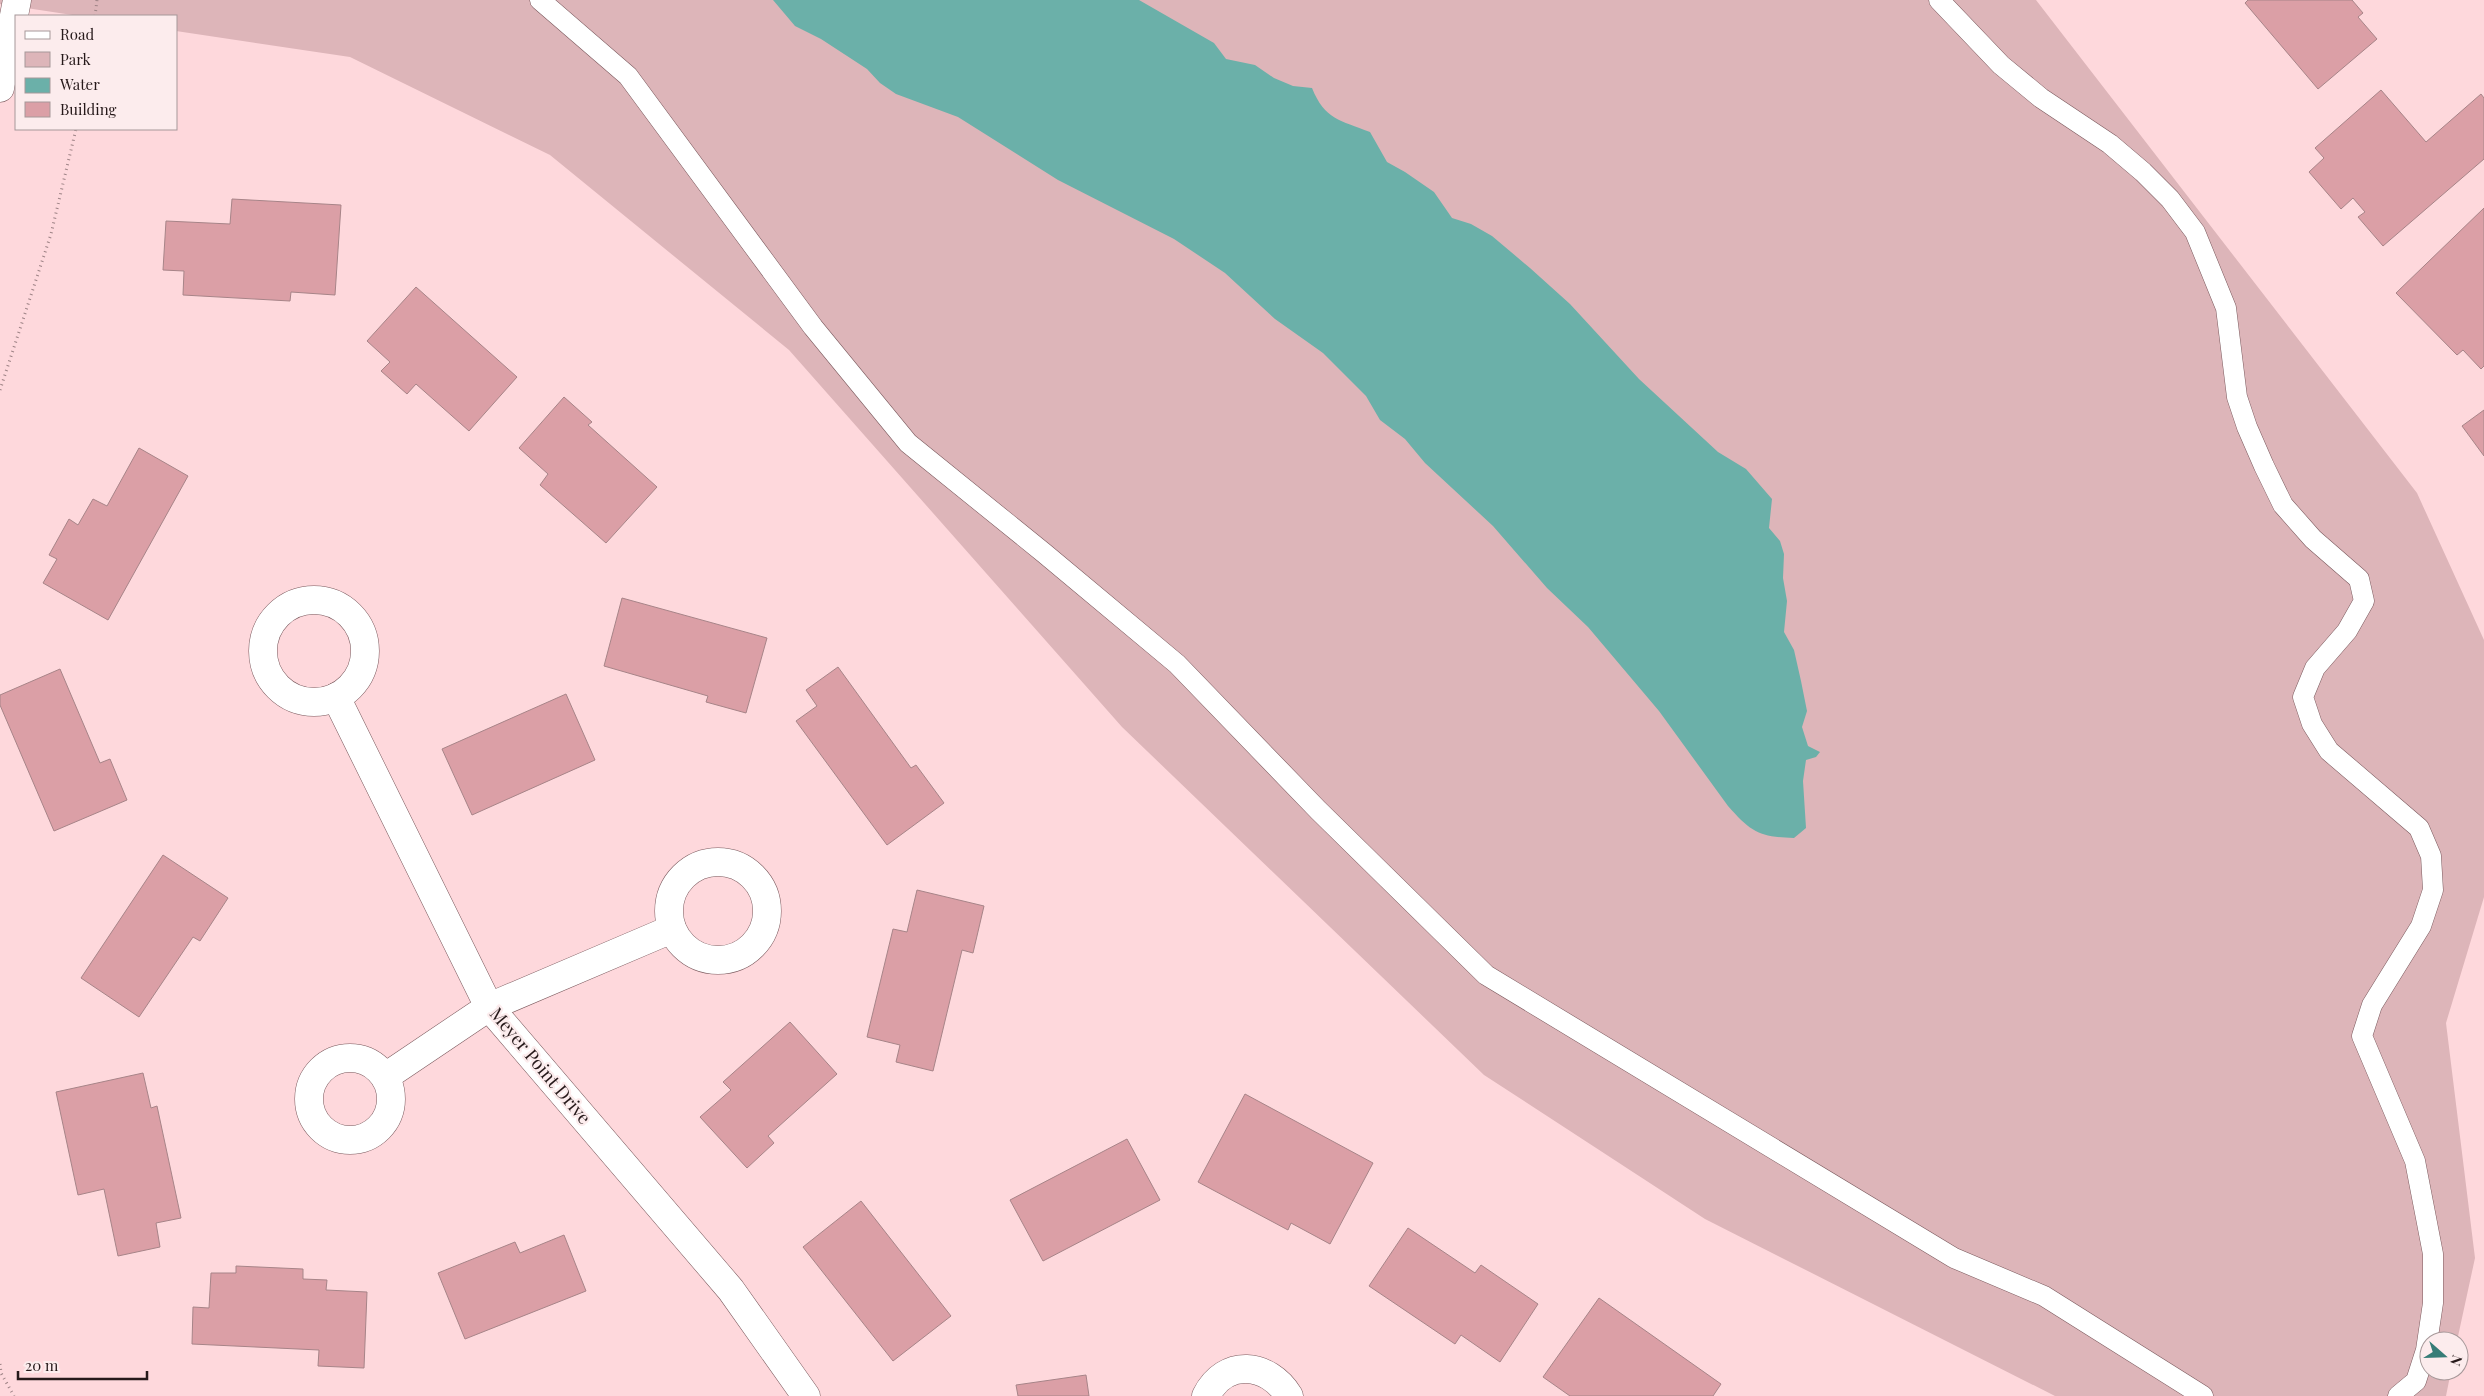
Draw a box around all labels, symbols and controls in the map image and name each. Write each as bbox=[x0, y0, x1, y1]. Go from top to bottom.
legend bbox=[15, 15, 178, 130]
text: Road bbox=[60, 24, 94, 44]
text: Park bbox=[60, 49, 92, 69]
text: Water bbox=[59, 74, 100, 94]
text: Building bbox=[60, 99, 117, 119]
street label: Meyer Point Drive bbox=[485, 1002, 597, 1129]
north arrow bbox=[2419, 1331, 2469, 1381]
scale bar bbox=[18, 1348, 146, 1380]
text: N bbox=[2446, 1353, 2467, 1369]
text: 20 m bbox=[25, 1355, 59, 1375]

